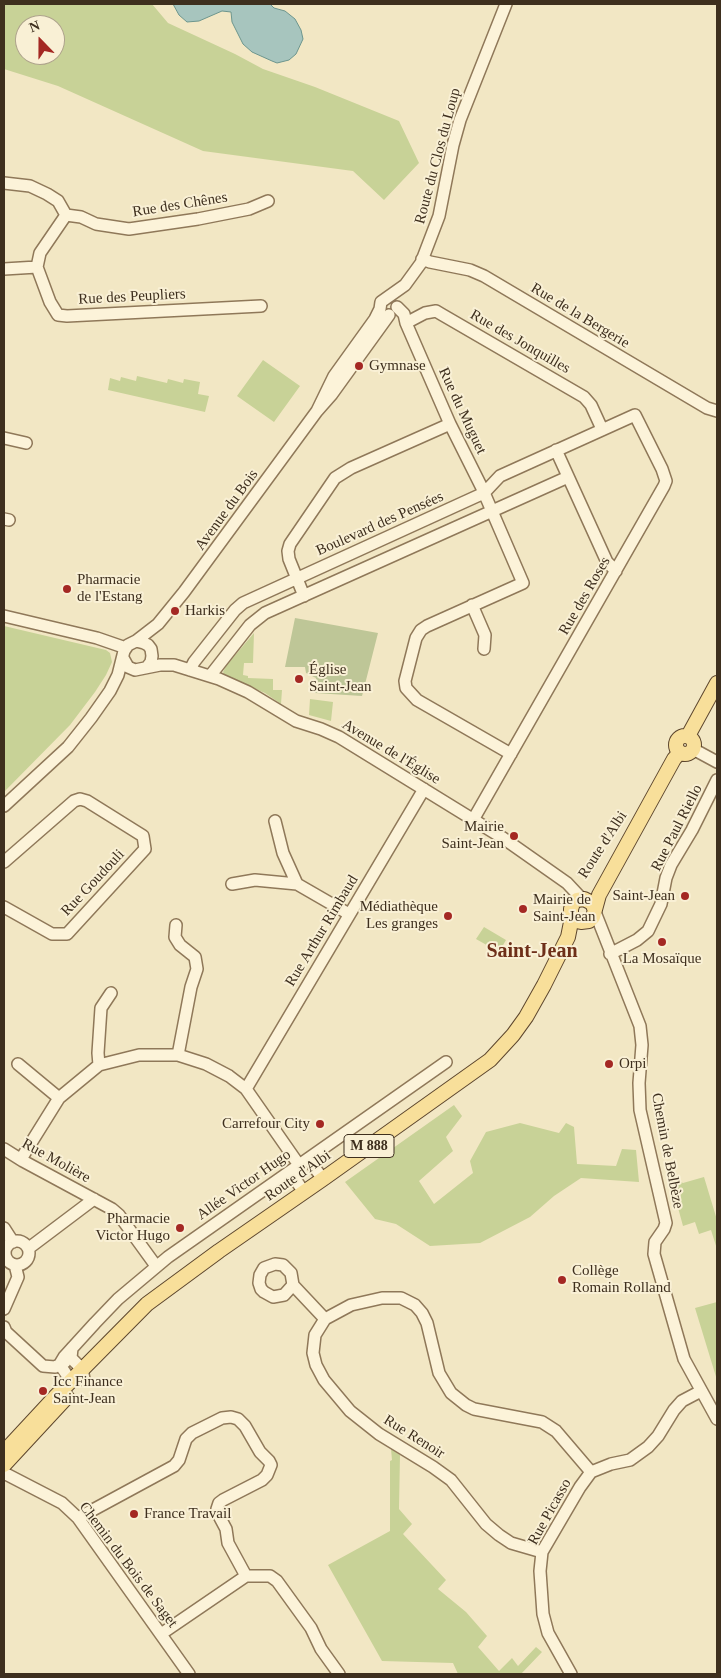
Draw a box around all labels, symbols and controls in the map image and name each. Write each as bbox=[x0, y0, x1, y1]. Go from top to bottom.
north arrow bbox=[15, 15, 65, 65]
text: N bbox=[27, 18, 42, 35]
street label: Route du Clos du Loup bbox=[411, 86, 465, 226]
street label: Rue des Chênes bbox=[131, 189, 229, 221]
street label: Rue de la Bergerie bbox=[527, 280, 633, 352]
street label: Rue des Peupliers bbox=[78, 285, 186, 309]
street label: Rue des Jonquilles bbox=[467, 306, 573, 378]
place label: Gymnase bbox=[369, 357, 426, 375]
marker: Gymnase bbox=[353, 360, 365, 372]
street label: Rue du Muguet bbox=[434, 365, 490, 457]
street label: Avenue du Bois bbox=[192, 466, 262, 554]
street label: Boulevard des Pensées bbox=[314, 488, 446, 560]
street label: Rue des Roses bbox=[555, 554, 615, 638]
place label: Pharmacie de l'Estang bbox=[77, 571, 143, 606]
marker: Pharmacie de l'Estang bbox=[61, 583, 73, 595]
place label: Harkis bbox=[185, 602, 225, 620]
marker: Harkis bbox=[169, 605, 181, 617]
place label: Église Saint-Jean bbox=[309, 661, 371, 696]
marker: Église Saint-Jean bbox=[293, 673, 305, 685]
street label: Avenue de l'Église bbox=[339, 716, 443, 788]
street label: Rue Paul Riello bbox=[647, 782, 707, 874]
street label: Route d'Albi bbox=[575, 808, 631, 882]
place label: Mairie Saint-Jean bbox=[442, 818, 504, 853]
marker: Mairie Saint-Jean bbox=[508, 830, 520, 842]
street label: Rue Goudouli bbox=[58, 846, 128, 920]
street label: Rue Arthur Rimbaud bbox=[282, 872, 362, 990]
place label: Saint-Jean bbox=[613, 887, 675, 905]
marker: Saint-Jean bbox=[679, 890, 691, 902]
place label: Mairie de Saint-Jean bbox=[533, 891, 595, 926]
place label: Médiathèque Les granges bbox=[360, 898, 438, 933]
marker: Mairie de Saint-Jean bbox=[517, 903, 529, 915]
marker: Médiathèque Les granges bbox=[442, 910, 454, 922]
marker: La Mosaïque bbox=[656, 936, 668, 948]
district label: Saint-Jean bbox=[486, 940, 578, 964]
place label: La Mosaïque bbox=[623, 950, 701, 968]
place label: Orpi bbox=[619, 1055, 646, 1073]
marker: Orpi bbox=[603, 1058, 615, 1070]
street label: Chemin de Belbèze bbox=[647, 1092, 687, 1210]
place label: Carrefour City bbox=[222, 1115, 310, 1133]
marker: Carrefour City bbox=[314, 1118, 326, 1130]
road number: M 888 bbox=[344, 1134, 394, 1158]
street label: Rue Molière bbox=[19, 1135, 93, 1187]
street label: Allée Victor Hugo bbox=[193, 1146, 295, 1224]
street label: Route d'Albi bbox=[262, 1147, 334, 1205]
place label: Pharmacie Victor Hugo bbox=[95, 1210, 170, 1245]
marker: Pharmacie Victor Hugo bbox=[174, 1222, 186, 1234]
place label: Collège Romain Rolland bbox=[572, 1262, 671, 1297]
marker: Collège Romain Rolland bbox=[556, 1274, 568, 1286]
place label: Icc Finance Saint-Jean bbox=[53, 1373, 123, 1408]
marker: Icc Finance Saint-Jean bbox=[37, 1385, 49, 1397]
street label: Rue Renoir bbox=[380, 1411, 448, 1463]
street label: Rue Picasso bbox=[524, 1476, 576, 1548]
street label: Chemin du Bois de Saget bbox=[75, 1499, 181, 1631]
place label: France Travail bbox=[144, 1505, 231, 1523]
marker: France Travail bbox=[128, 1508, 140, 1520]

